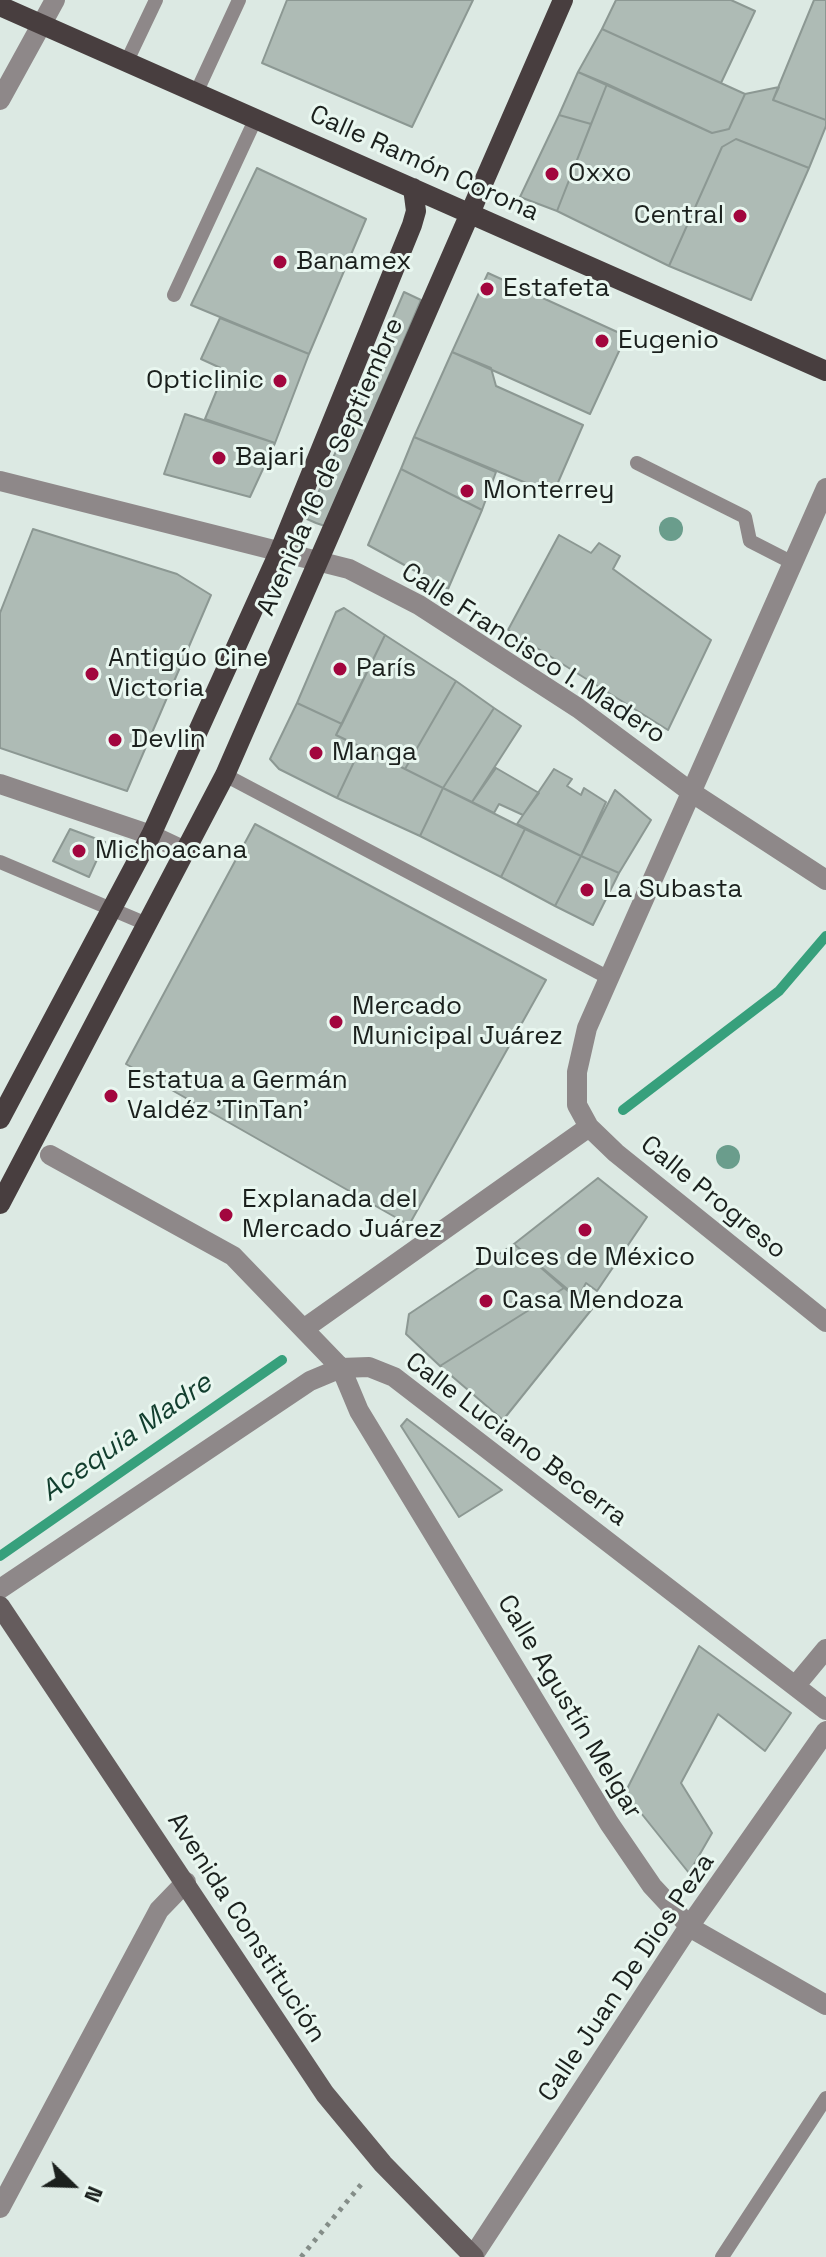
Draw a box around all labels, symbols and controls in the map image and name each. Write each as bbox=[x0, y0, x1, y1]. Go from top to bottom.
street label: Calle Ramón Corona bbox=[304, 99, 544, 229]
place label: Oxxo bbox=[568, 158, 631, 190]
marker: Oxxo bbox=[543, 165, 561, 183]
place label: Central bbox=[634, 200, 724, 232]
marker: Central bbox=[731, 207, 749, 225]
place label: Banamex bbox=[296, 246, 411, 278]
marker: Banamex bbox=[271, 253, 289, 271]
place label: Estafeta bbox=[503, 273, 610, 305]
marker: Estafeta bbox=[478, 280, 496, 298]
street label: Avenida 16 de Septiembre bbox=[251, 313, 411, 621]
place label: Eugenio bbox=[618, 325, 719, 357]
marker: Eugenio bbox=[593, 332, 611, 350]
place label: Opticlinic bbox=[146, 365, 264, 397]
marker: Opticlinic bbox=[271, 372, 289, 390]
place label: Bajari bbox=[235, 442, 305, 474]
marker: Bajari bbox=[210, 449, 228, 467]
place label: Monterrey bbox=[483, 475, 614, 507]
marker: Monterrey bbox=[458, 482, 476, 500]
street label: Calle Francisco I. Madero bbox=[395, 557, 671, 751]
place label: Antigúo Cine Victoria bbox=[108, 643, 268, 704]
place label: París bbox=[356, 653, 416, 685]
marker: París bbox=[331, 660, 349, 678]
marker: Antigúo Cine Victoria bbox=[83, 665, 101, 683]
place label: Devlin bbox=[131, 724, 206, 756]
marker: Devlin bbox=[106, 731, 124, 749]
place label: Manga bbox=[332, 737, 417, 769]
marker: Manga bbox=[307, 744, 325, 762]
place label: Michoacana bbox=[95, 835, 247, 867]
marker: Michoacana bbox=[70, 842, 88, 860]
place label: La Subasta bbox=[603, 874, 743, 906]
marker: La Subasta bbox=[578, 881, 596, 899]
place label: Mercado Municipal Juárez bbox=[352, 991, 563, 1052]
marker: Mercado Municipal Juárez bbox=[327, 1013, 345, 1031]
place label: Estatua a Germán Valdéz 'TinTan' bbox=[127, 1065, 348, 1126]
marker: Estatua a Germán Valdéz 'TinTan' bbox=[102, 1087, 120, 1105]
street label: Calle Progreso bbox=[634, 1130, 792, 1266]
place label: Explanada del Mercado Juárez bbox=[242, 1184, 442, 1246]
marker: Explanada del Mercado Juárez bbox=[217, 1206, 235, 1224]
marker: Dulces de México bbox=[576, 1221, 594, 1239]
place label: Dulces de México bbox=[475, 1242, 695, 1274]
place label: Casa Mendoza bbox=[502, 1285, 683, 1317]
marker: Casa Mendoza bbox=[477, 1292, 495, 1310]
street label: Calle Luciano Becerra bbox=[399, 1346, 633, 1534]
water label: Acequia Madre bbox=[35, 1367, 219, 1509]
street label: Calle Agustín Melgar bbox=[490, 1589, 648, 1825]
street label: Avenida Constitución bbox=[160, 1807, 332, 2049]
street label: Calle Juan De Dios Peza bbox=[532, 1848, 722, 2108]
north arrow bbox=[32, 2145, 112, 2225]
text: N bbox=[78, 2182, 110, 2207]

